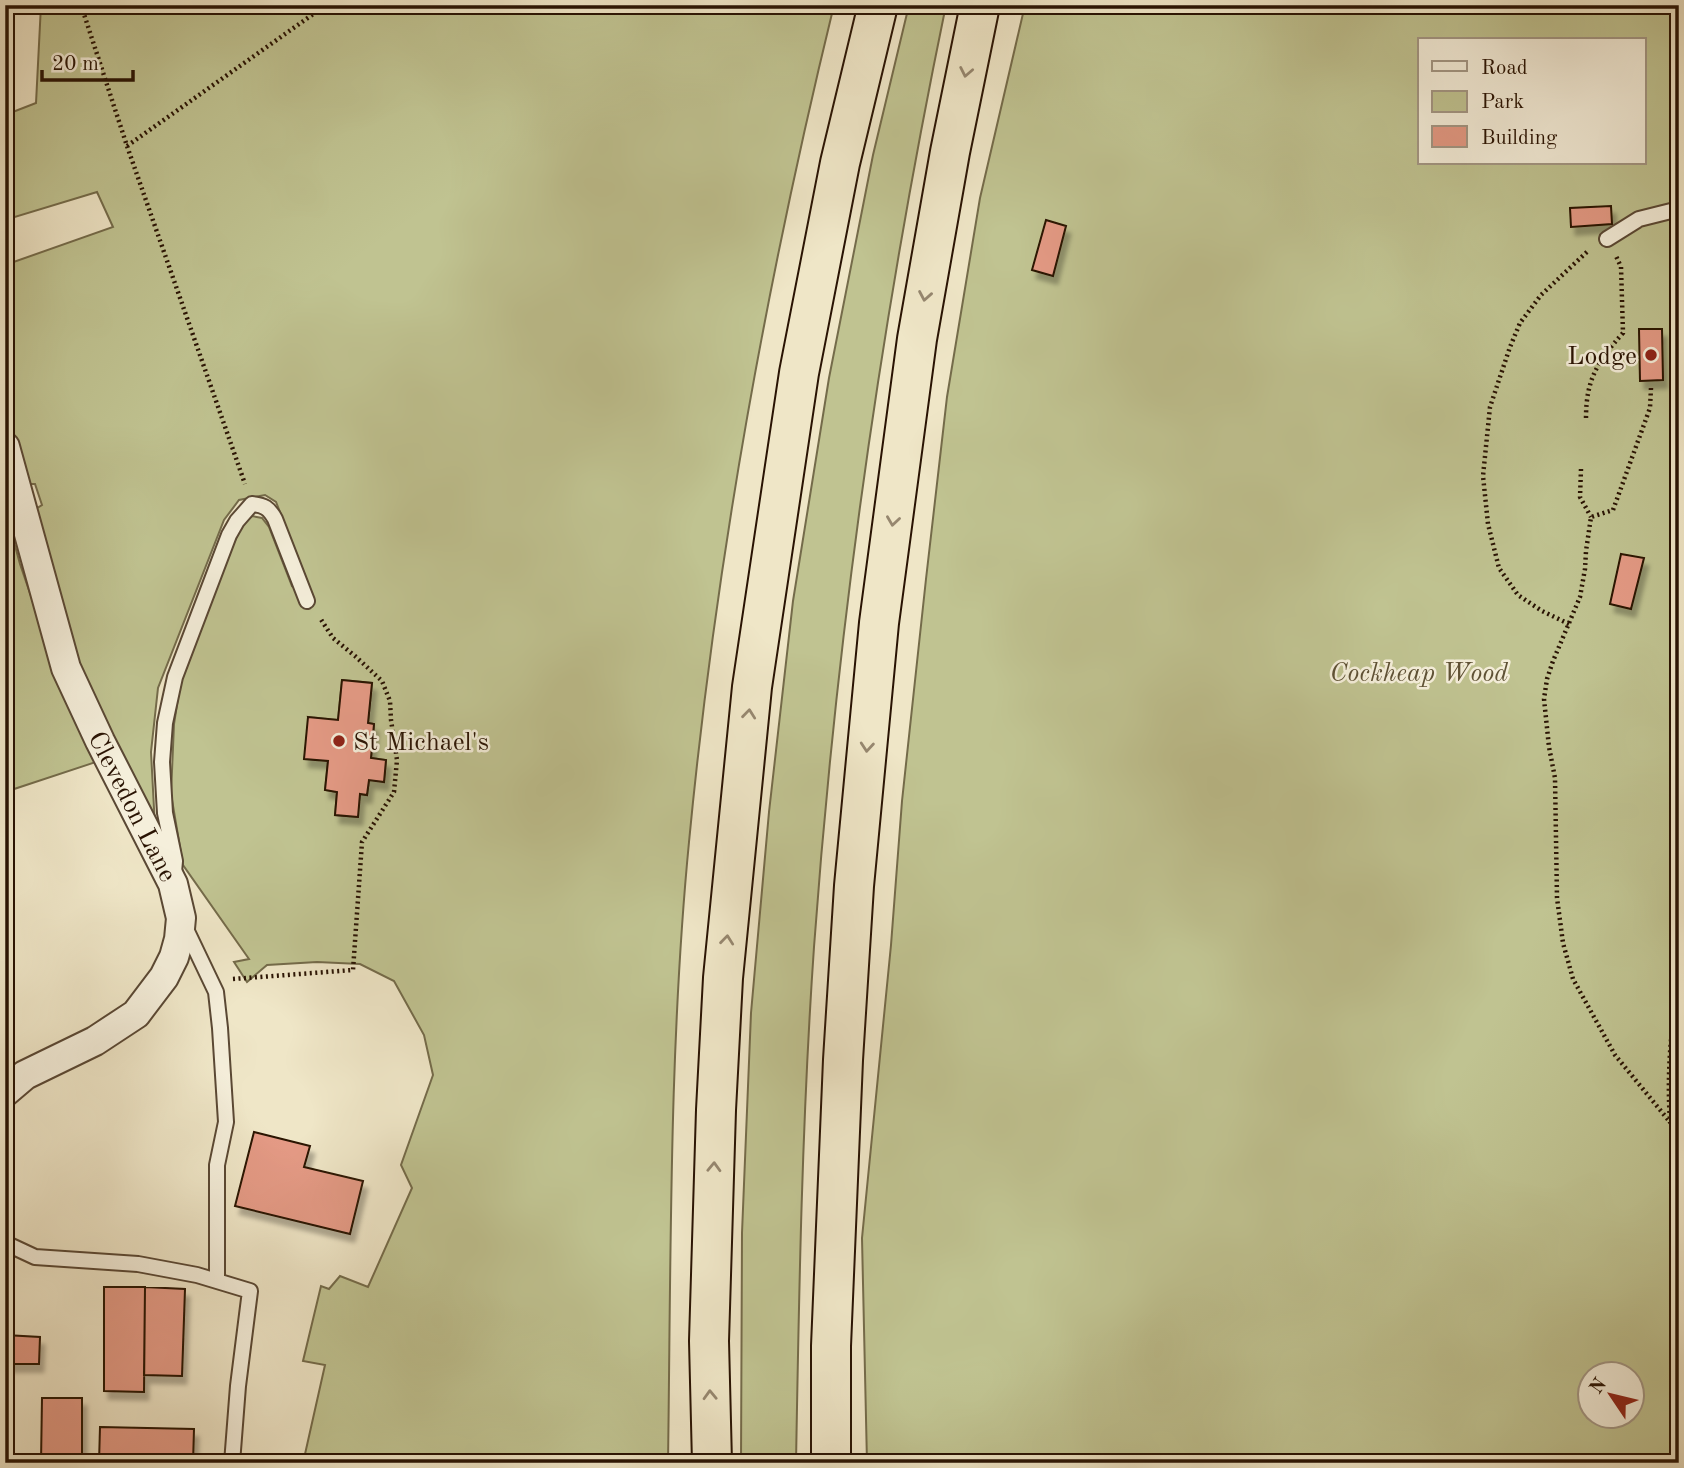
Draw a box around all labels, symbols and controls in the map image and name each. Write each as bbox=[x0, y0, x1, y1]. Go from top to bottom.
scale bar bbox=[42, 38, 133, 82]
legend bbox=[1418, 38, 1646, 164]
text: 20 m bbox=[52, 54, 99, 75]
text: Road bbox=[1481, 58, 1528, 79]
one-way arrow bbox=[960, 66, 975, 78]
text: Park bbox=[1481, 92, 1524, 113]
text: Building bbox=[1481, 128, 1558, 149]
one-way arrow bbox=[918, 290, 933, 302]
place label: Lodge bbox=[1567, 344, 1637, 370]
marker: Lodge bbox=[1643, 347, 1659, 363]
one-way arrow bbox=[885, 515, 900, 527]
park label: Cockheap Wood bbox=[1330, 661, 1508, 687]
one-way arrow bbox=[741, 708, 756, 719]
street label: Clevedon Lane bbox=[82, 728, 181, 887]
place label: St Michael's bbox=[353, 730, 489, 756]
marker: St Michael's bbox=[331, 733, 347, 749]
one-way arrow bbox=[860, 742, 875, 753]
one-way arrow bbox=[719, 934, 734, 945]
one-way arrow bbox=[706, 1161, 722, 1172]
north arrow bbox=[1576, 1360, 1646, 1430]
text: N bbox=[1587, 1375, 1611, 1398]
one-way arrow bbox=[702, 1389, 718, 1399]

